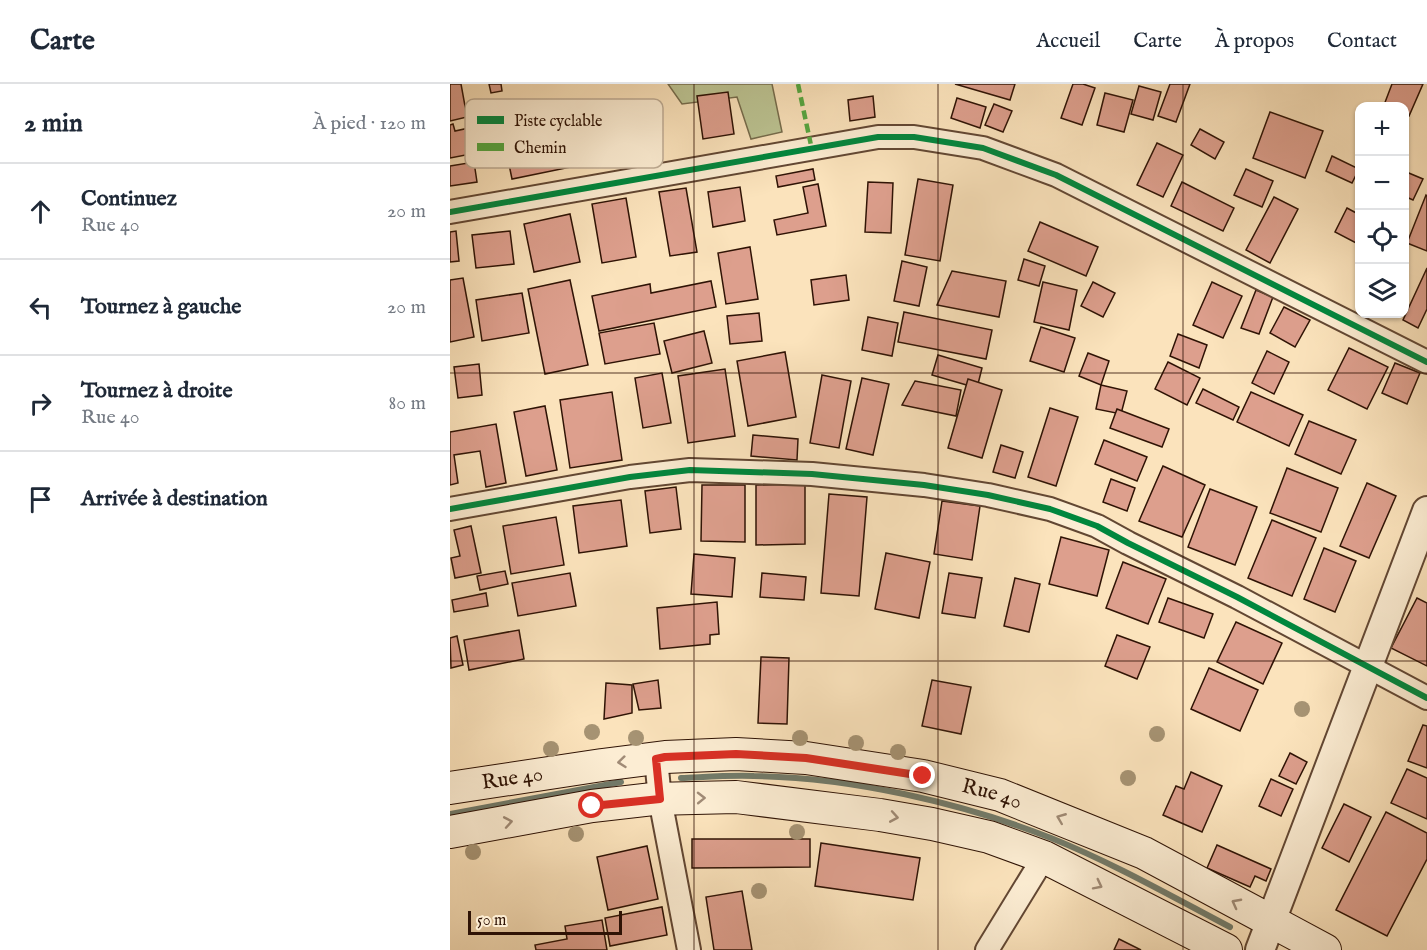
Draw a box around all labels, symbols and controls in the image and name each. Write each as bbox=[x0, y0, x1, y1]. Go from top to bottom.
text: Carte bbox=[30, 24, 95, 59]
text: Accueil bbox=[1036, 28, 1100, 55]
text: Carte bbox=[1133, 28, 1182, 55]
text: À propos bbox=[1215, 28, 1294, 55]
text: Contact bbox=[1327, 28, 1397, 55]
legend bbox=[465, 99, 663, 168]
map controls bbox=[1355, 102, 1409, 318]
button: + bbox=[1355, 102, 1409, 156]
text: 2 min bbox=[24, 107, 83, 140]
text: À pied · 120 m bbox=[313, 111, 426, 136]
text: Piste cyclable bbox=[514, 112, 602, 132]
text: Chemin bbox=[514, 139, 567, 159]
button: − bbox=[1355, 156, 1409, 210]
text: Continuez bbox=[81, 185, 177, 213]
icon: ahead bbox=[24, 195, 57, 228]
text: 20 m bbox=[387, 199, 426, 224]
button: locate bbox=[1355, 210, 1409, 264]
text: Rue 40 bbox=[81, 213, 140, 238]
button: layers bbox=[1355, 264, 1409, 318]
icon: left bbox=[24, 291, 57, 324]
text: Tournez à gauche bbox=[81, 293, 241, 321]
text: 20 m bbox=[387, 295, 426, 320]
text: Tournez à droite bbox=[81, 377, 232, 405]
icon: right bbox=[24, 387, 57, 420]
text: 80 m bbox=[389, 391, 426, 416]
text: Rue 40 bbox=[81, 405, 140, 430]
icon: arrive bbox=[24, 483, 57, 516]
text: Arrivée à destination bbox=[81, 485, 268, 513]
one-way arrow bbox=[618, 756, 627, 768]
street label: Rue 40 bbox=[480, 761, 545, 797]
route end bbox=[909, 762, 935, 788]
street label: Rue 40 bbox=[959, 773, 1026, 816]
route start bbox=[578, 792, 604, 818]
one-way arrow bbox=[696, 792, 705, 804]
one-way arrow bbox=[889, 810, 899, 823]
one-way arrow bbox=[1056, 813, 1067, 825]
one-way arrow bbox=[502, 816, 512, 829]
one-way arrow bbox=[1092, 877, 1103, 889]
one-way arrow bbox=[1232, 899, 1242, 910]
scale bar bbox=[468, 908, 622, 936]
text: 50 m bbox=[477, 911, 506, 931]

